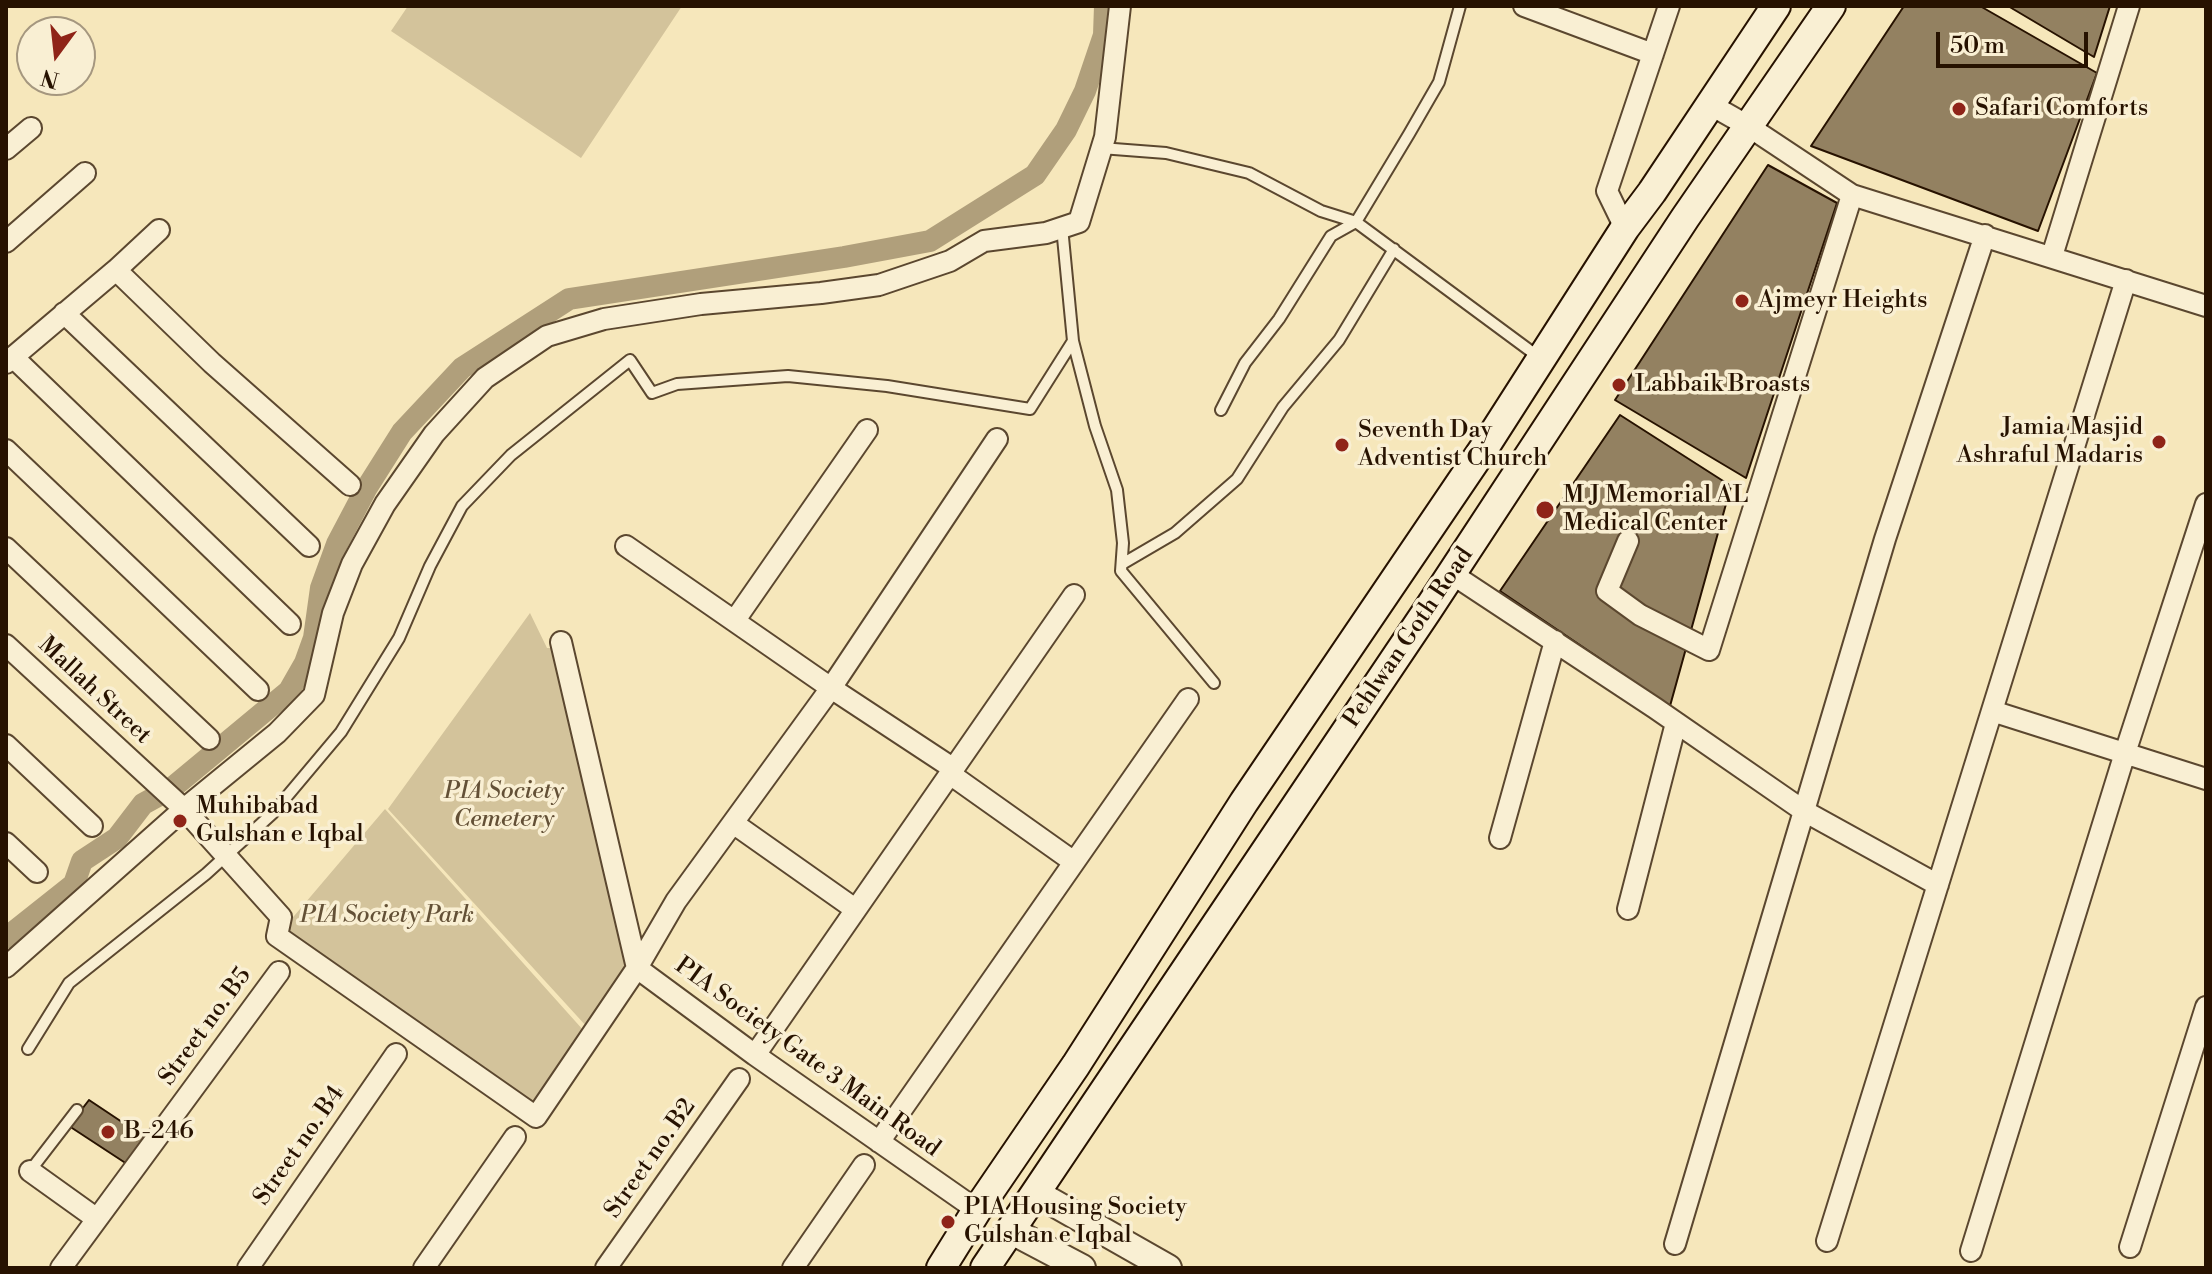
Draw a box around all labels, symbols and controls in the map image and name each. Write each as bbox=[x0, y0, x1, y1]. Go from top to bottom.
north arrow bbox=[16, 16, 96, 96]
scale bar bbox=[1940, 16, 2092, 66]
text: 50 m bbox=[1950, 31, 2005, 61]
text: N bbox=[38, 62, 62, 93]
place label: Safari Comforts bbox=[1975, 95, 2148, 123]
marker: Safari Comforts bbox=[1950, 100, 1968, 118]
place label: Ajmeyr Heights bbox=[1758, 287, 1927, 315]
marker: Ajmeyr Heights bbox=[1733, 292, 1751, 310]
place label: Labbaik Broasts bbox=[1635, 371, 1810, 399]
marker: Labbaik Broasts bbox=[1610, 376, 1628, 394]
place label: Jamia Masjid Ashraful Madaris bbox=[1956, 414, 2143, 470]
place label: Seventh Day Adventist Church bbox=[1358, 417, 1547, 473]
marker: Jamia Masjid Ashraful Madaris bbox=[2150, 433, 2168, 451]
marker: Seventh Day Adventist Church bbox=[1333, 436, 1351, 454]
place label: M J Memorial AL Medical Center bbox=[1563, 482, 1748, 538]
marker: M J Memorial AL Medical Center bbox=[1534, 499, 1556, 521]
street label: Pehlwan Goth Road bbox=[1338, 542, 1480, 734]
street label: Mallah Street bbox=[31, 631, 157, 751]
park label: PIA Society Cemetery bbox=[444, 778, 564, 834]
place label: Muhibabad Gulshan e Iqbal bbox=[196, 793, 364, 849]
marker: Muhibabad Gulshan e Iqbal bbox=[171, 812, 189, 830]
park label: PIA Society Park bbox=[300, 902, 474, 930]
street label: PIA Society Gate 3 Main Road bbox=[669, 952, 945, 1164]
street label: Street no. B5 bbox=[154, 962, 258, 1092]
street label: Street no. B4 bbox=[248, 1081, 352, 1211]
street label: Street no. B2 bbox=[599, 1094, 703, 1224]
place label: B-246 bbox=[124, 1118, 194, 1146]
marker: B-246 bbox=[99, 1123, 117, 1141]
place label: PIA Housing Society Gulshan e Iqbal bbox=[964, 1194, 1187, 1250]
marker: PIA Housing Society Gulshan e Iqbal bbox=[939, 1213, 957, 1231]

